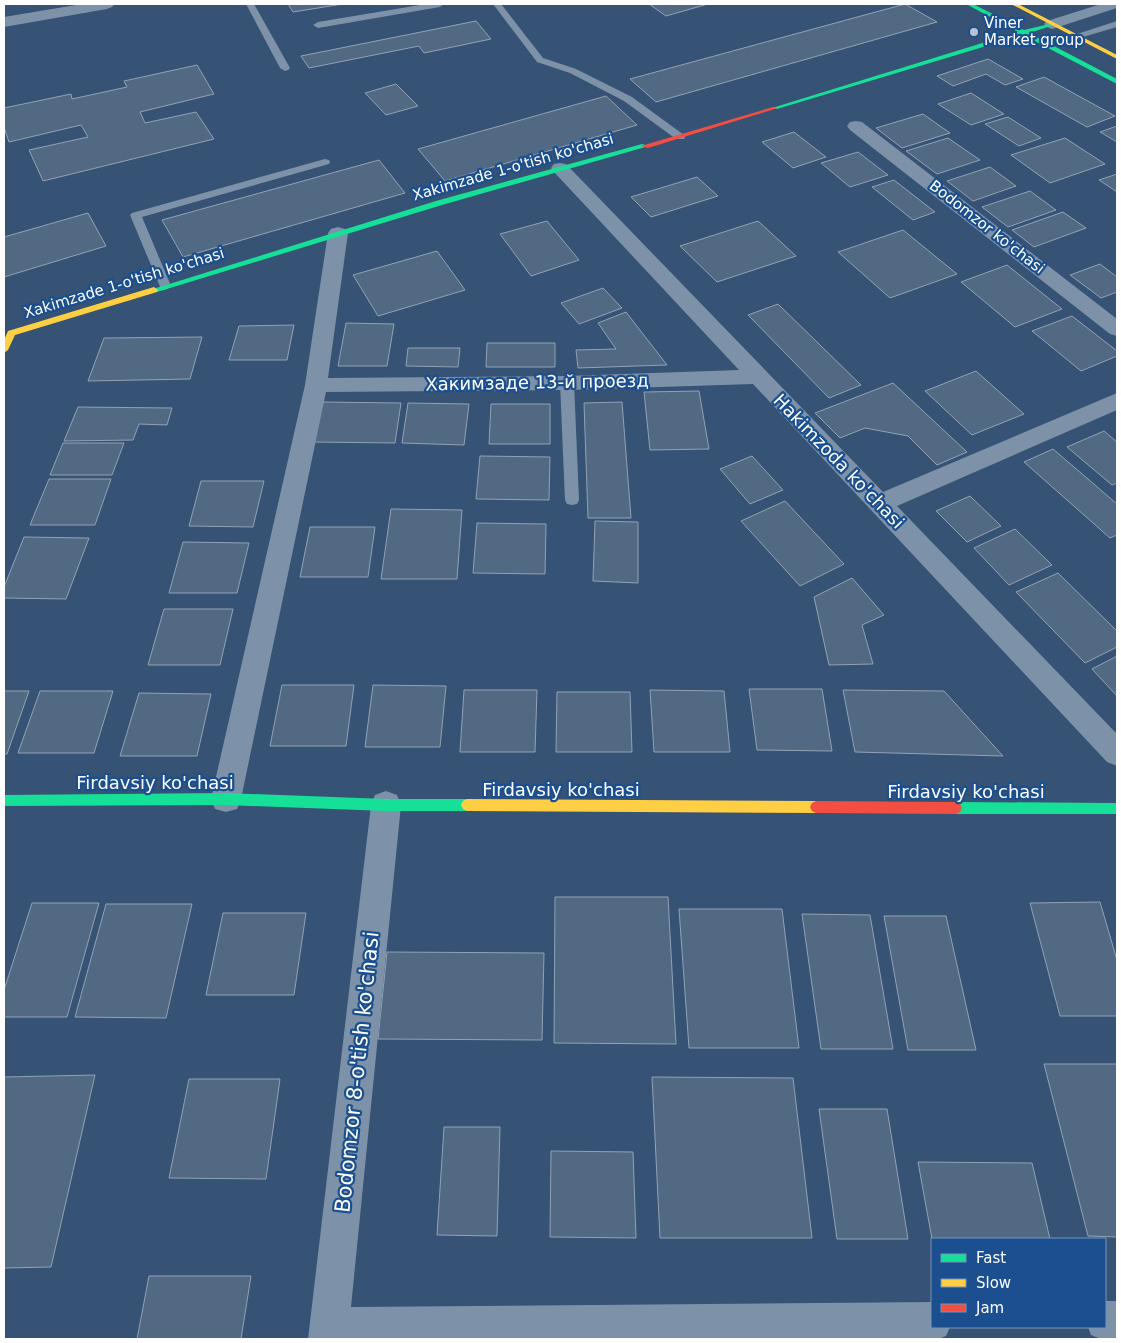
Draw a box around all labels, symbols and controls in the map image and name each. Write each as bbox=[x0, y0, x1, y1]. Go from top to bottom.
place label: Viner Market group bbox=[984, 14, 1084, 49]
marker: Viner Market group bbox=[968, 26, 980, 38]
street label: Xakimzade 1-o'tish ko'chasi bbox=[410, 130, 616, 204]
street label: Bodomzor ko'chasi bbox=[926, 176, 1048, 278]
street label: Xakimzade 1-o'tish ko'chasi bbox=[22, 244, 226, 322]
street label: Хакимзаде 13-й проезд bbox=[425, 370, 649, 394]
street label: Hakimzoda ko'chasi bbox=[769, 389, 909, 533]
street label: Firdavsiy ko'chasi bbox=[76, 772, 234, 793]
street label: Firdavsiy ko'chasi bbox=[482, 779, 640, 800]
street label: Firdavsiy ko'chasi bbox=[887, 781, 1045, 802]
street label: Bodomzor 8-o'tish ko'chasi bbox=[330, 930, 384, 1214]
legend bbox=[931, 1238, 1106, 1328]
text: Fast bbox=[976, 1249, 1006, 1267]
text: Slow bbox=[976, 1274, 1011, 1292]
text: Jam bbox=[975, 1299, 1004, 1317]

